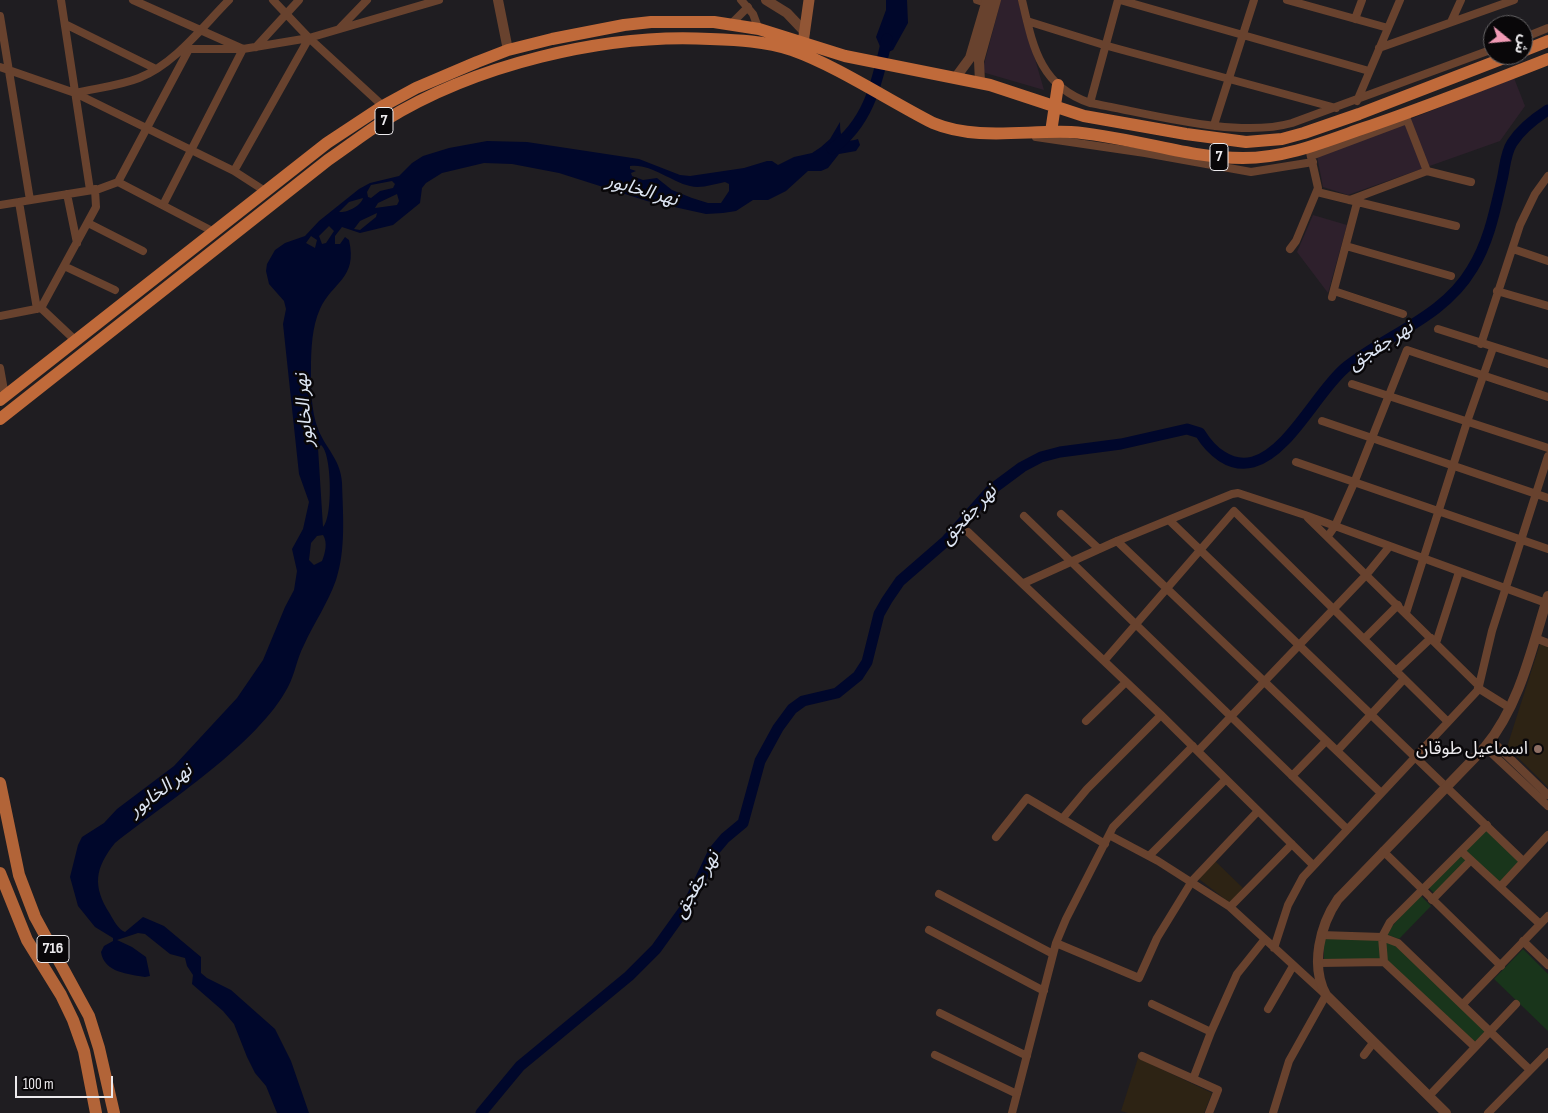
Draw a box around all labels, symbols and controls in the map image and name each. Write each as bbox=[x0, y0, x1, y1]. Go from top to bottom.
north arrow bbox=[1483, 15, 1533, 65]
text: ش bbox=[1511, 33, 1533, 56]
road number: 7 bbox=[375, 108, 393, 134]
road number: 7 bbox=[1210, 144, 1228, 170]
water label: نهر الخابور bbox=[604, 170, 680, 212]
water label: نهر جقجق bbox=[1344, 316, 1418, 376]
water label: نهر الخابور bbox=[290, 372, 320, 448]
water label: نهر جقجق bbox=[936, 480, 1002, 550]
place label: اسماعيل طوقان bbox=[1416, 738, 1528, 760]
marker: اسماعيل طوقان bbox=[1532, 743, 1544, 755]
water label: نهر الخابور bbox=[125, 760, 197, 822]
water label: نهر جقجق bbox=[669, 848, 725, 922]
road number: 716 bbox=[37, 936, 69, 962]
scale bar bbox=[18, 1066, 115, 1098]
text: 100 m bbox=[23, 1075, 54, 1094]

